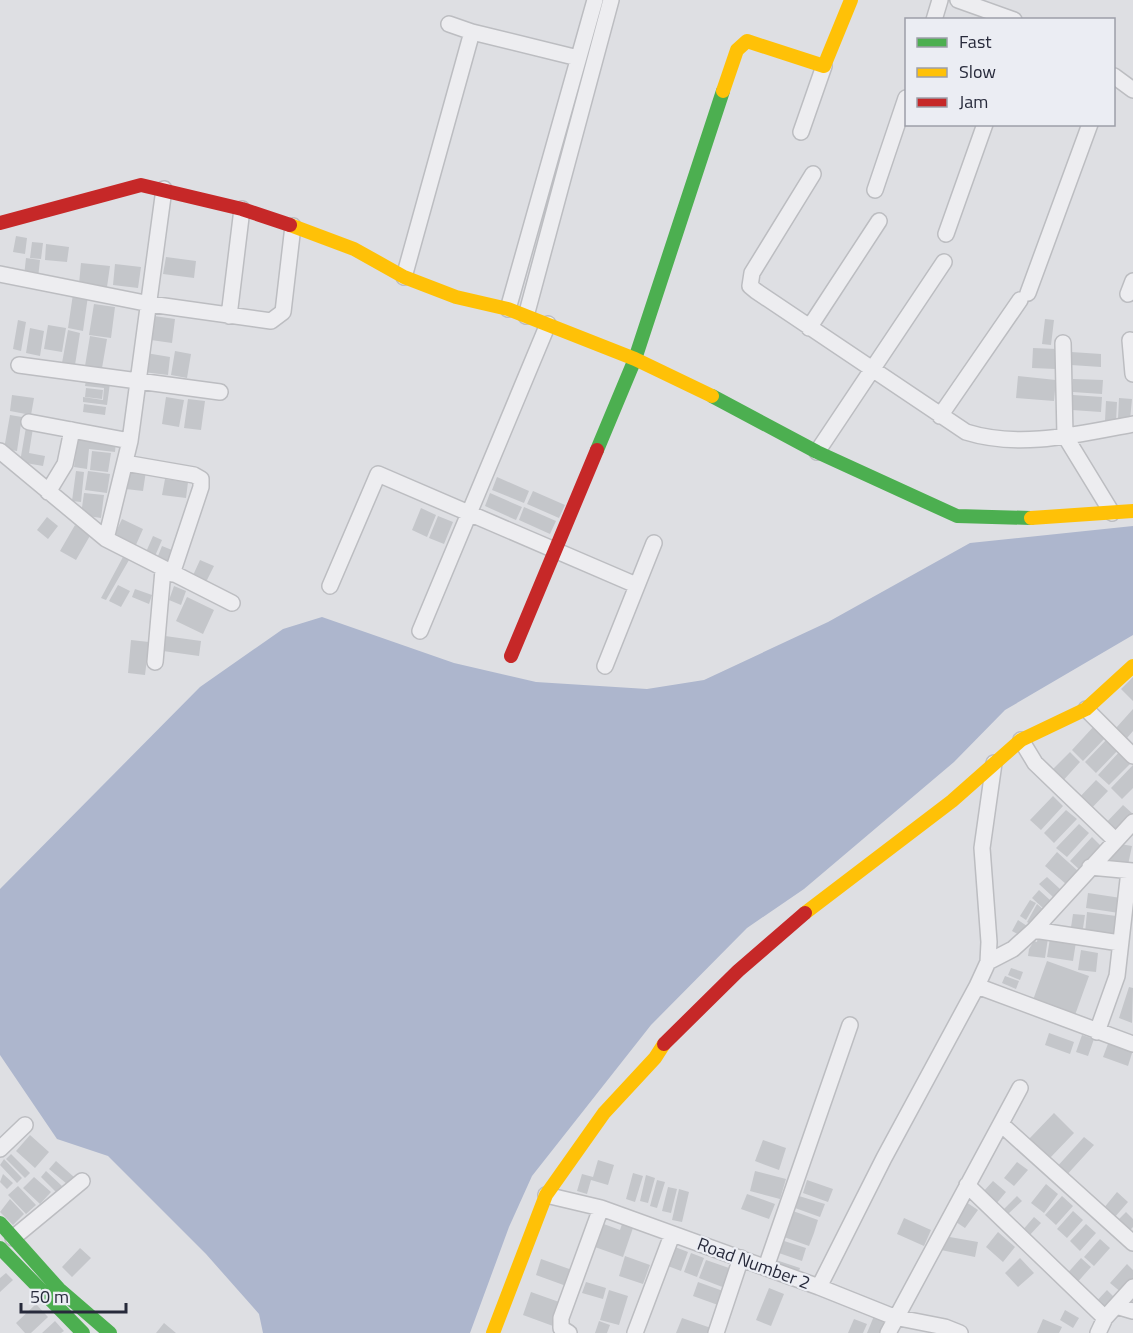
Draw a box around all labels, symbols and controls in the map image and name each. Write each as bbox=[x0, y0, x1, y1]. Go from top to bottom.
legend bbox=[905, 18, 1115, 126]
text: Fast bbox=[959, 28, 992, 55]
text: Slow bbox=[959, 58, 996, 85]
text: Jam bbox=[959, 88, 988, 115]
street label: Road Number 2 bbox=[694, 1230, 814, 1296]
scale bar bbox=[21, 1276, 126, 1314]
text: 50 m bbox=[30, 1283, 69, 1310]

